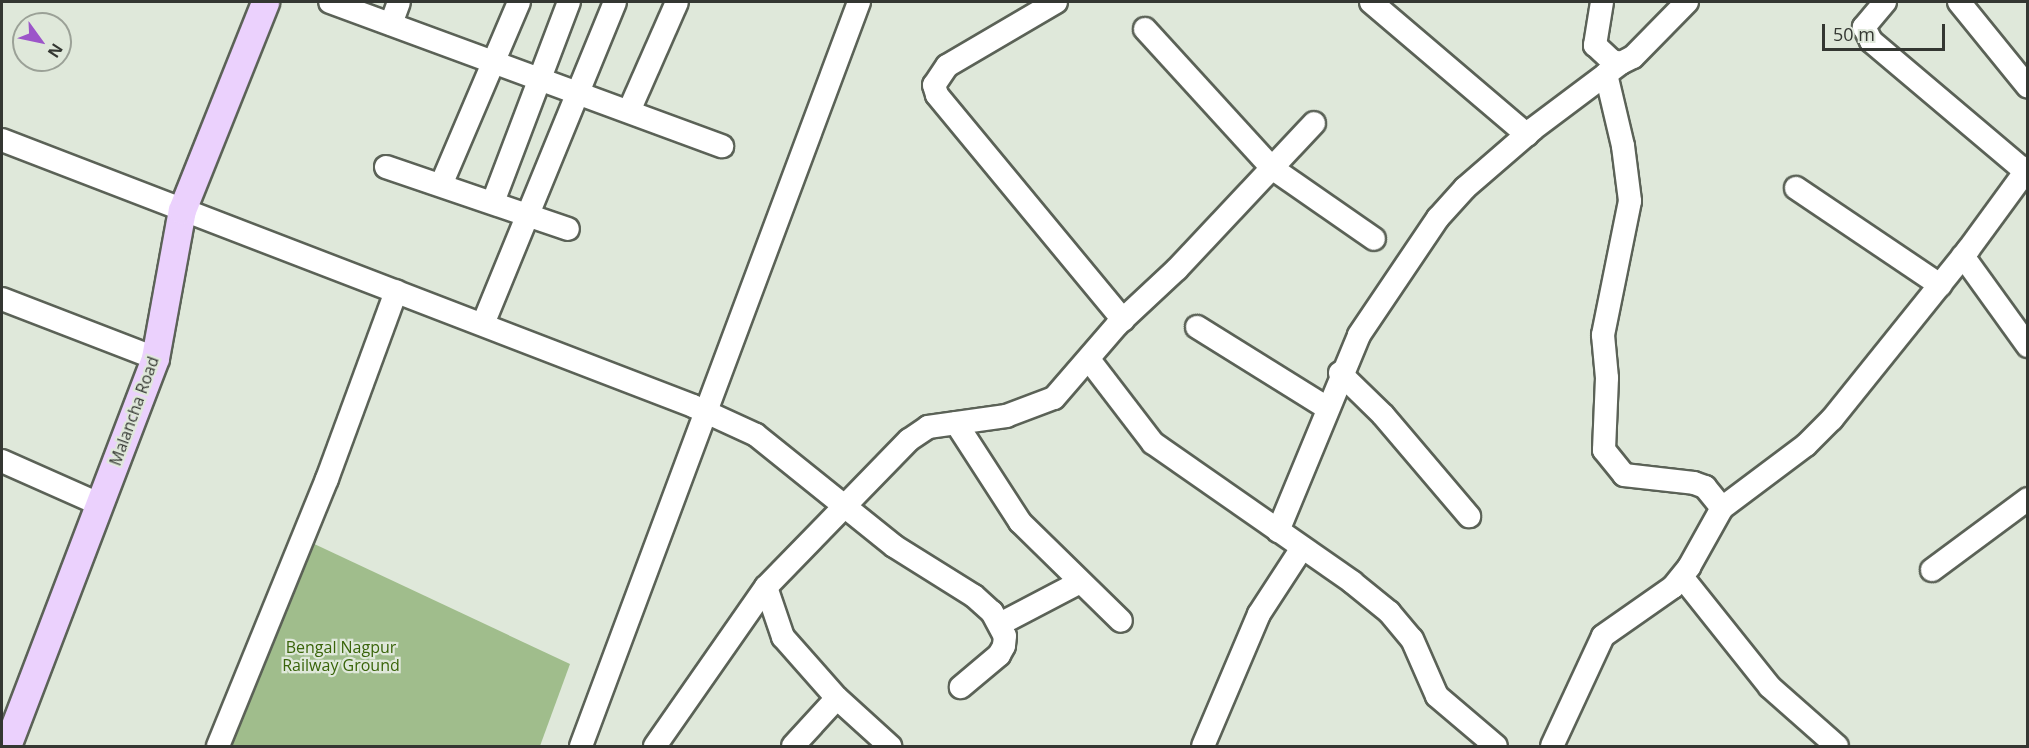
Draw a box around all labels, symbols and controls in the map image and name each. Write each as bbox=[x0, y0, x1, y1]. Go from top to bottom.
north arrow bbox=[12, 12, 72, 72]
scale bar bbox=[1825, 12, 1948, 50]
text: 50 m bbox=[1833, 22, 1875, 46]
text: N bbox=[43, 39, 68, 62]
street label: Malancha Road bbox=[105, 354, 163, 468]
park label: Bengal Nagpur Railway Ground bbox=[282, 637, 400, 675]

